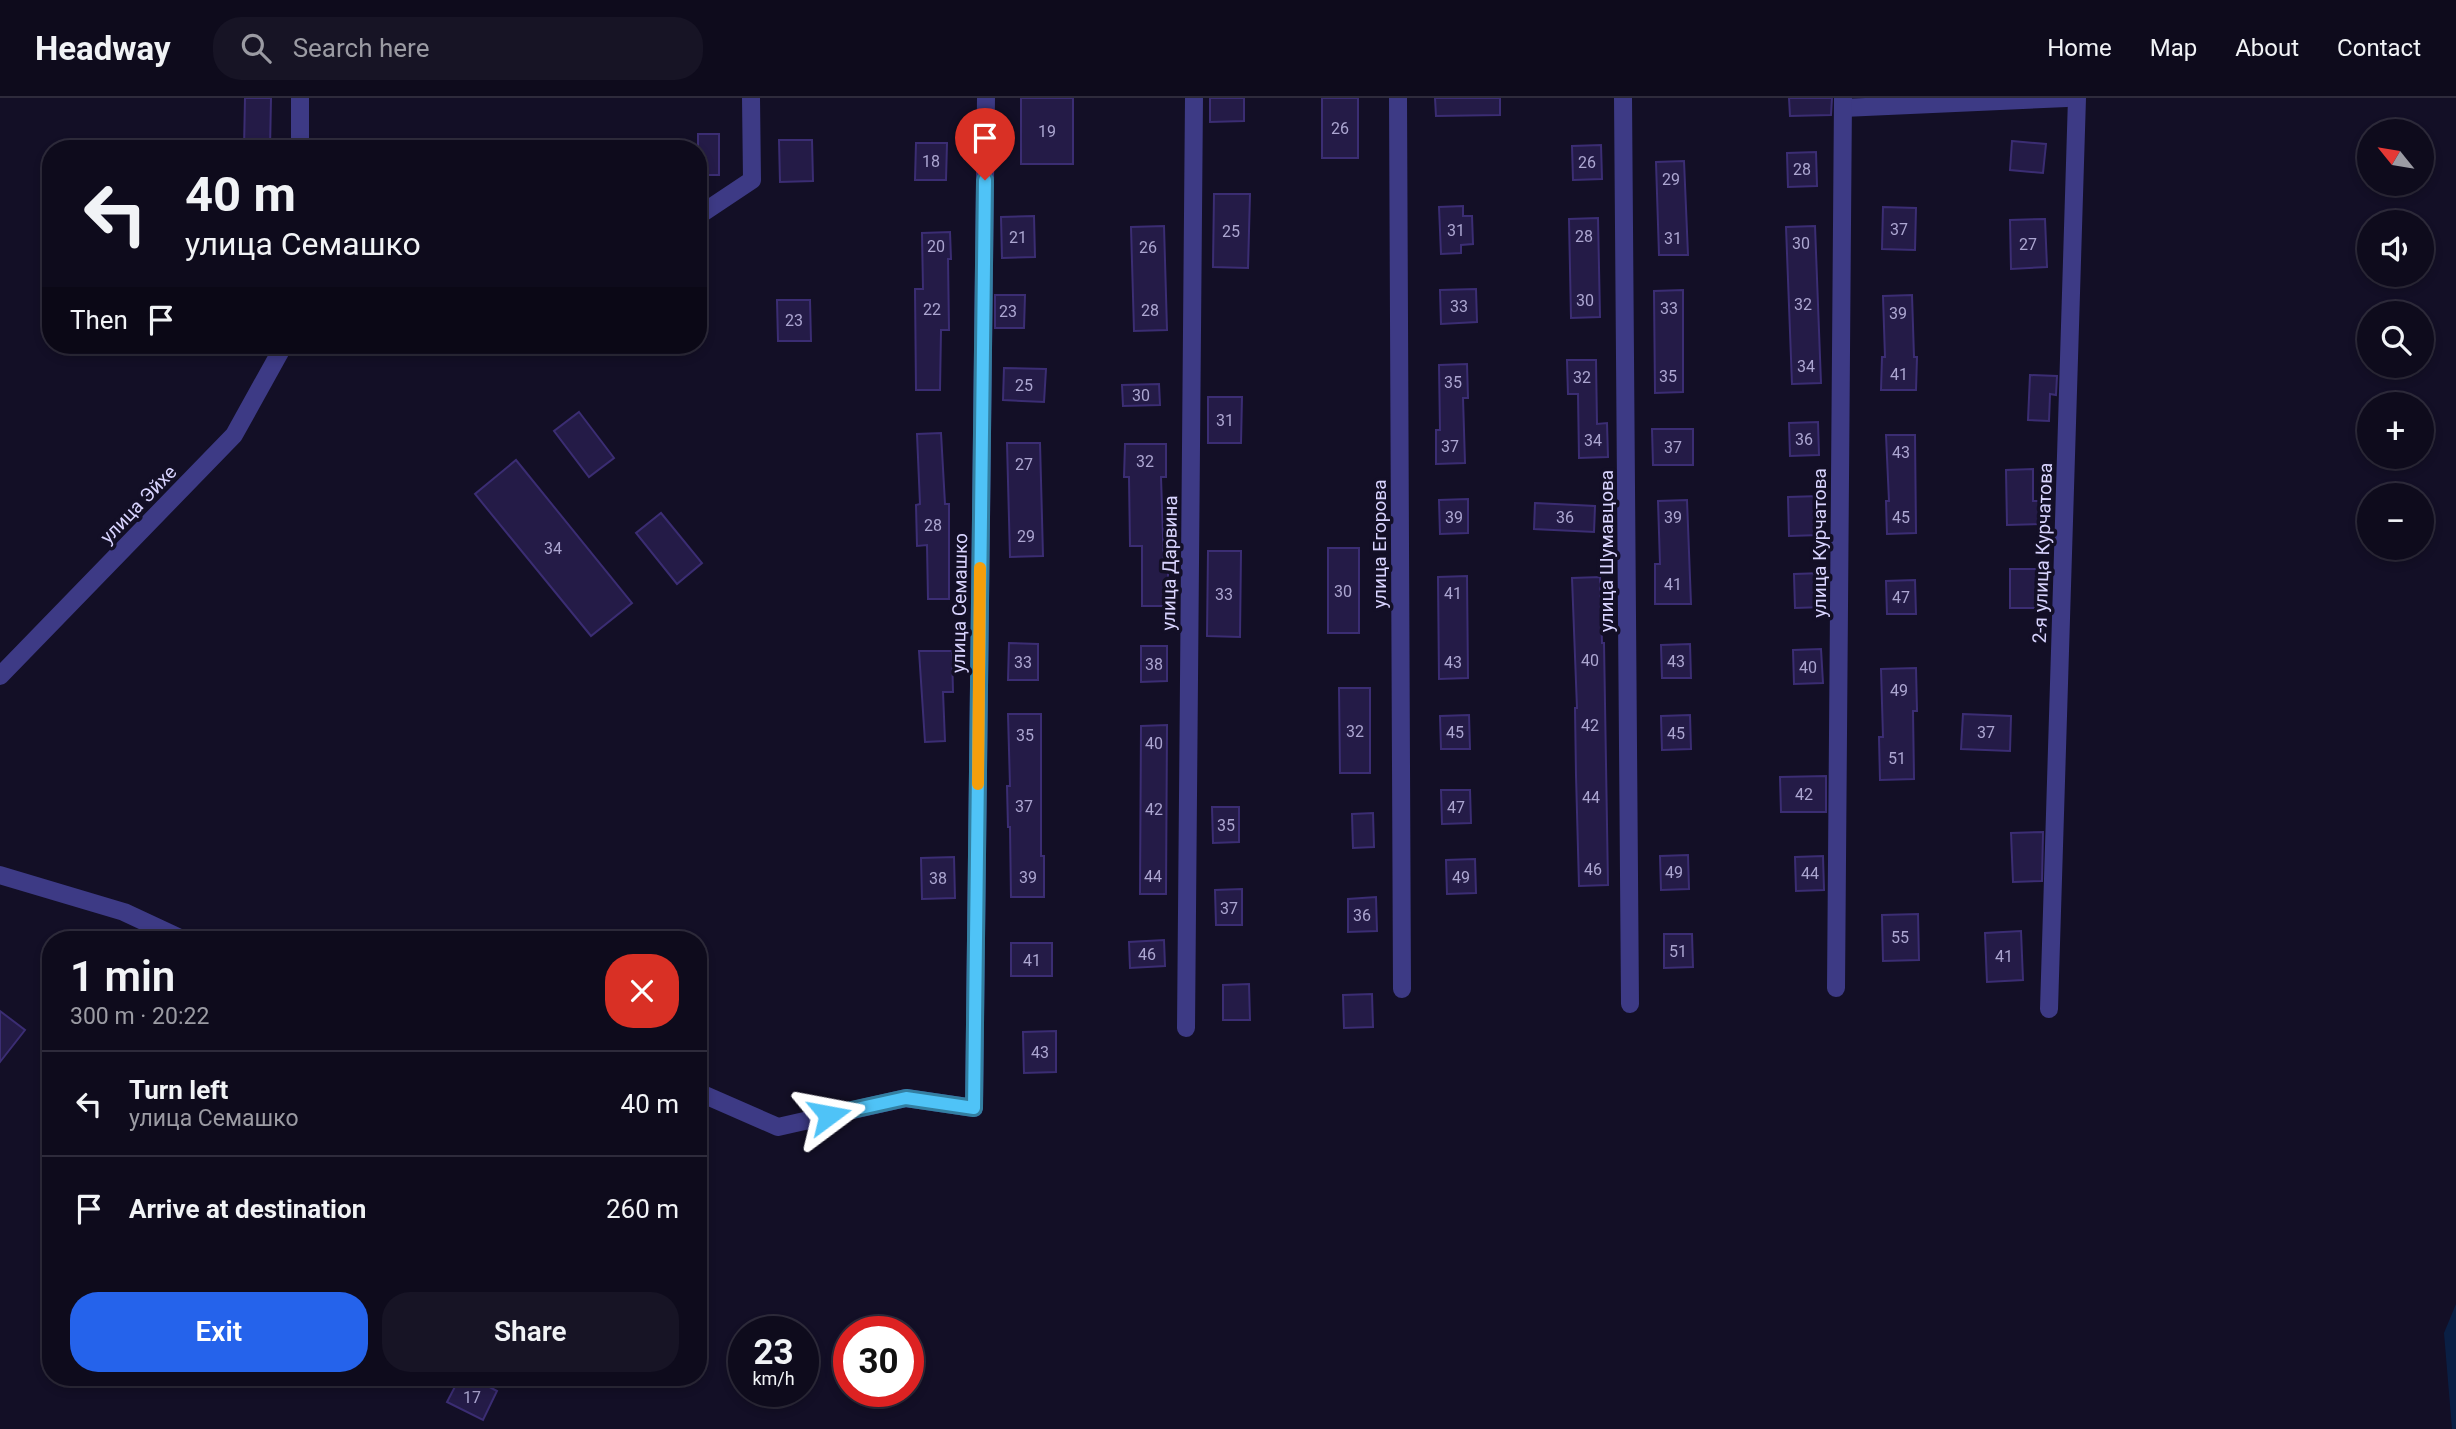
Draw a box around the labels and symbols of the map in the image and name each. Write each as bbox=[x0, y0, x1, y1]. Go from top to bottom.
pin bbox=[955, 108, 1015, 180]
house number: 26 bbox=[1331, 119, 1349, 138]
north arrow bbox=[2357, 119, 2434, 196]
house number: 19 bbox=[1038, 122, 1056, 141]
house number: 18 bbox=[922, 152, 940, 171]
house number: 26 bbox=[1578, 153, 1596, 172]
house number: 28 bbox=[1793, 160, 1811, 179]
house number: 29 bbox=[1662, 170, 1680, 189]
house number: 37 bbox=[1890, 220, 1908, 239]
house number: 31 bbox=[1447, 221, 1465, 240]
house number: 25 bbox=[1222, 222, 1240, 241]
house number: 28 bbox=[1575, 227, 1593, 246]
house number: 21 bbox=[1009, 228, 1027, 247]
house number: 31 bbox=[1664, 229, 1682, 248]
house number: 30 bbox=[1792, 234, 1810, 253]
house number: 27 bbox=[2019, 235, 2037, 254]
house number: 20 bbox=[927, 237, 945, 256]
house number: 26 bbox=[1139, 238, 1157, 257]
house number: 30 bbox=[1576, 291, 1594, 310]
house number: 32 bbox=[1794, 295, 1812, 314]
house number: 33 bbox=[1450, 297, 1468, 316]
house number: 33 bbox=[1660, 299, 1678, 318]
house number: 22 bbox=[923, 300, 941, 319]
house number: 28 bbox=[1141, 301, 1159, 320]
house number: 23 bbox=[999, 302, 1017, 321]
house number: 39 bbox=[1889, 304, 1907, 323]
house number: 23 bbox=[785, 311, 803, 330]
house number: 34 bbox=[1797, 357, 1815, 376]
house number: 41 bbox=[1890, 365, 1908, 384]
house number: 35 bbox=[1659, 367, 1677, 386]
house number: 32 bbox=[1573, 368, 1591, 387]
house number: 35 bbox=[1444, 373, 1462, 392]
house number: 25 bbox=[1015, 376, 1033, 395]
house number: 30 bbox=[1132, 386, 1150, 405]
house number: 31 bbox=[1216, 411, 1234, 430]
house number: 36 bbox=[1795, 430, 1813, 449]
house number: 34 bbox=[1584, 431, 1602, 450]
house number: 37 bbox=[1441, 437, 1459, 456]
house number: 37 bbox=[1664, 438, 1682, 457]
house number: 43 bbox=[1892, 443, 1910, 462]
house number: 32 bbox=[1136, 452, 1154, 471]
house number: 27 bbox=[1015, 455, 1033, 474]
street label: улица Эйхе bbox=[95, 460, 181, 548]
street label: 2-я улица Курчатова bbox=[2028, 462, 2057, 644]
street label: улица Курчатова bbox=[1808, 468, 1831, 618]
street label: улица Шумавцова bbox=[1595, 470, 1618, 632]
street label: улица Егорова bbox=[1368, 479, 1391, 609]
street label: улица Дарвина bbox=[1157, 495, 1182, 631]
house number: 39 bbox=[1445, 508, 1463, 527]
house number: 36 bbox=[1556, 508, 1574, 527]
house number: 39 bbox=[1664, 508, 1682, 527]
house number: 45 bbox=[1892, 508, 1910, 527]
house number: 28 bbox=[924, 516, 942, 535]
house number: 29 bbox=[1017, 527, 1035, 546]
street label: улица Семашко bbox=[947, 533, 972, 673]
house number: 34 bbox=[544, 539, 562, 558]
house number: 41 bbox=[1664, 575, 1682, 594]
house number: 30 bbox=[1334, 582, 1352, 601]
house number: 41 bbox=[1444, 584, 1462, 603]
house number: 33 bbox=[1215, 585, 1233, 604]
house number: 47 bbox=[1892, 588, 1910, 607]
house number: 40 bbox=[1581, 651, 1599, 670]
house number: 43 bbox=[1667, 652, 1685, 671]
house number: 33 bbox=[1014, 653, 1032, 672]
house number: 43 bbox=[1444, 653, 1462, 672]
house number: 38 bbox=[1145, 655, 1163, 674]
house number: 40 bbox=[1799, 658, 1817, 677]
house number: 49 bbox=[1890, 681, 1908, 700]
house number: 42 bbox=[1581, 716, 1599, 735]
house number: 32 bbox=[1346, 722, 1364, 741]
house number: 45 bbox=[1446, 723, 1464, 742]
house number: 37 bbox=[1977, 723, 1995, 742]
house number: 45 bbox=[1667, 724, 1685, 743]
house number: 35 bbox=[1016, 726, 1034, 745]
house number: 40 bbox=[1145, 734, 1163, 753]
house number: 51 bbox=[1888, 749, 1906, 768]
house number: 42 bbox=[1795, 785, 1813, 804]
house number: 44 bbox=[1582, 788, 1600, 807]
house number: 37 bbox=[1015, 797, 1033, 816]
house number: 47 bbox=[1447, 798, 1465, 817]
house number: 42 bbox=[1145, 800, 1163, 819]
house number: 35 bbox=[1217, 816, 1235, 835]
house number: 46 bbox=[1584, 860, 1602, 879]
house number: 49 bbox=[1665, 863, 1683, 882]
house number: 44 bbox=[1801, 864, 1819, 883]
house number: 44 bbox=[1144, 867, 1162, 886]
house number: 39 bbox=[1019, 868, 1037, 887]
house number: 49 bbox=[1452, 868, 1470, 887]
house number: 38 bbox=[929, 869, 947, 888]
house number: 37 bbox=[1220, 899, 1238, 918]
house number: 36 bbox=[1353, 906, 1371, 925]
house number: 55 bbox=[1891, 928, 1909, 947]
house number: 51 bbox=[1669, 942, 1687, 961]
house number: 46 bbox=[1138, 945, 1156, 964]
house number: 41 bbox=[1995, 947, 2013, 966]
house number: 41 bbox=[1023, 951, 1041, 970]
house number: 43 bbox=[1031, 1043, 1049, 1062]
position arrow bbox=[792, 1078, 866, 1152]
speed limit sign: 30 bbox=[833, 1316, 924, 1407]
house number: 17 bbox=[463, 1388, 481, 1407]

